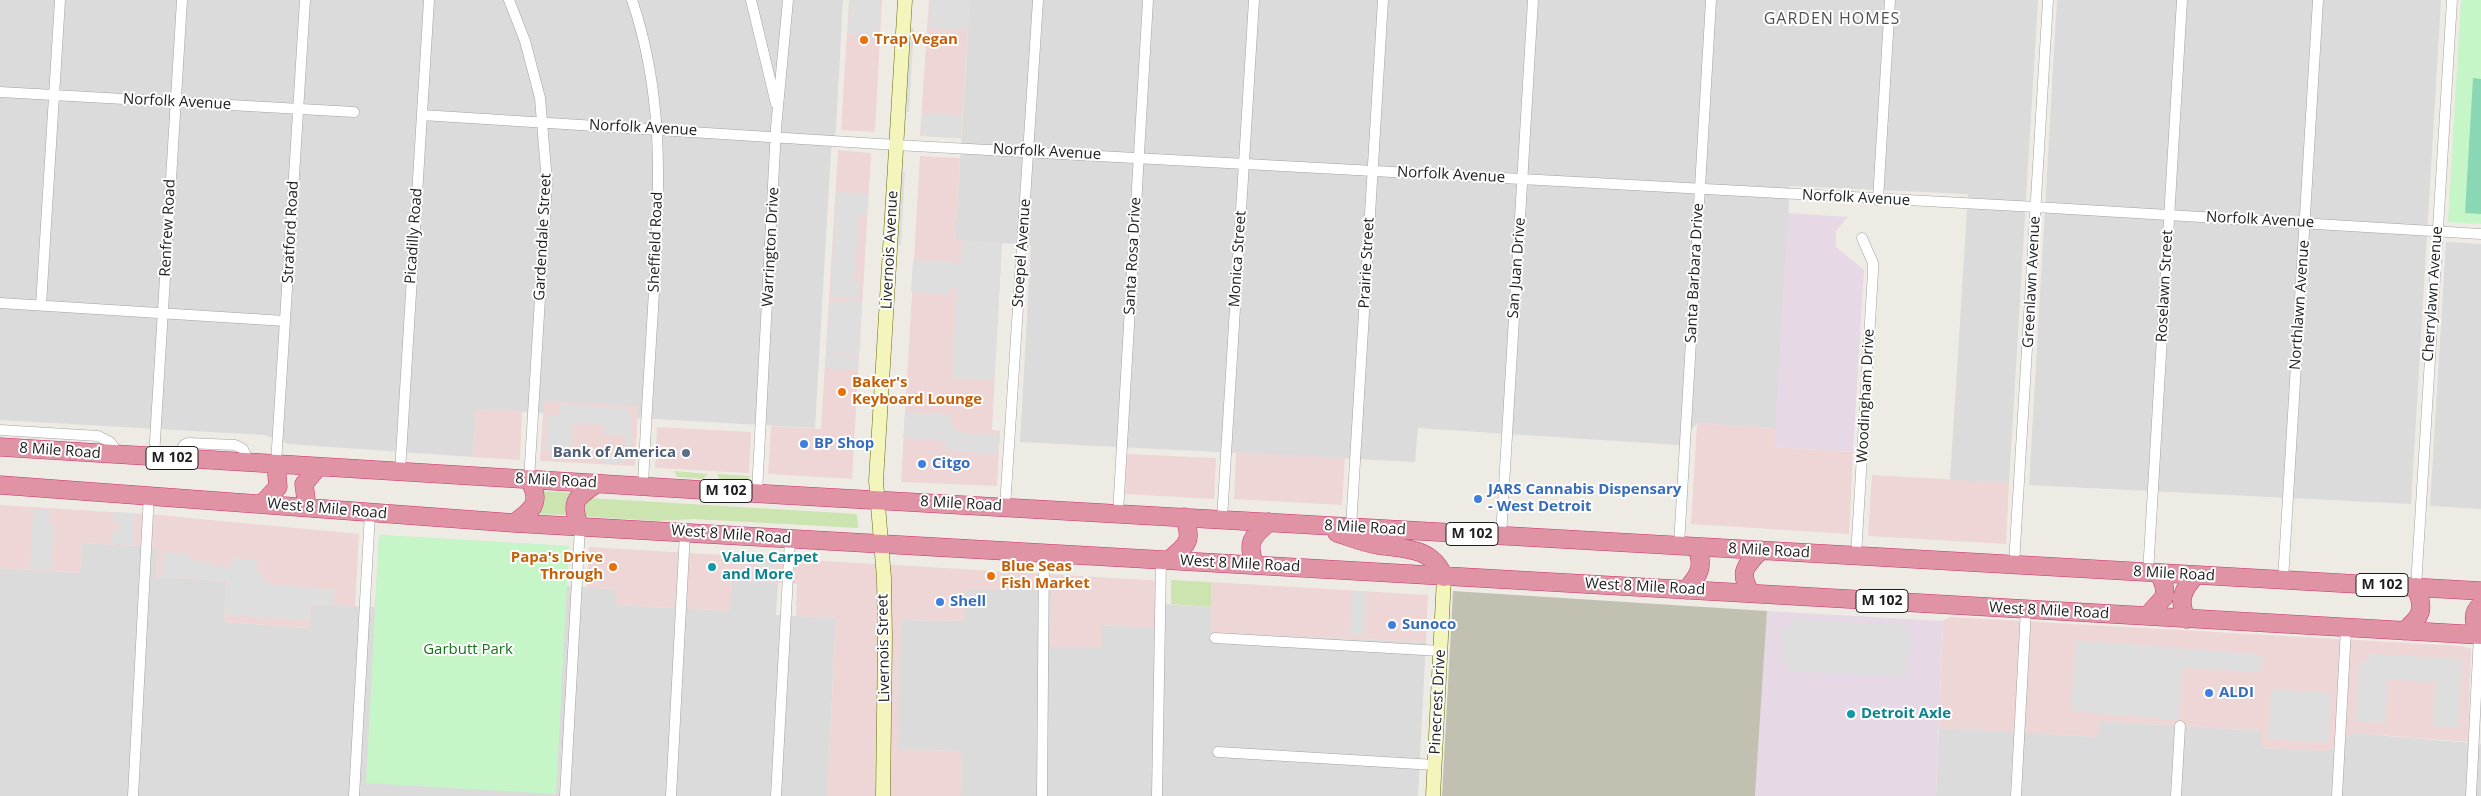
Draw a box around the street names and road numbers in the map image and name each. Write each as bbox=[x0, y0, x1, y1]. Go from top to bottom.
street label: Norfolk Avenue bbox=[122, 90, 232, 114]
street label: Norfolk Avenue bbox=[588, 116, 698, 140]
street label: Norfolk Avenue bbox=[992, 140, 1102, 164]
street label: Norfolk Avenue bbox=[1396, 163, 1506, 187]
street label: Gardendale Street bbox=[531, 173, 555, 301]
street label: Renfrew Road bbox=[156, 179, 180, 277]
street label: Stratford Road bbox=[279, 180, 303, 284]
street label: Norfolk Avenue bbox=[1801, 186, 1911, 210]
street label: Picadilly Road bbox=[402, 187, 426, 285]
street label: Warrington Drive bbox=[759, 187, 783, 307]
street label: Livernois Avenue bbox=[878, 190, 902, 310]
street label: Sheffield Road bbox=[645, 191, 667, 293]
street label: Santa Rosa Drive bbox=[1121, 197, 1145, 315]
street label: Stoepel Avenue bbox=[1009, 198, 1035, 308]
street label: Santa Barbara Drive bbox=[1682, 203, 1708, 343]
street label: Norfolk Avenue bbox=[2205, 208, 2315, 232]
street label: Monica Street bbox=[1226, 210, 1250, 308]
street label: Greenlawn Avenue bbox=[2020, 216, 2044, 348]
street label: Prairie Street bbox=[1356, 217, 1378, 309]
street label: San Juan Drive bbox=[1504, 217, 1530, 319]
street label: Cherrylawn Avenue bbox=[2419, 226, 2447, 362]
street label: Roselawn Street bbox=[2153, 229, 2177, 343]
street label: Northlawn Avenue bbox=[2286, 240, 2314, 370]
street label: Woodingham Drive bbox=[1853, 329, 1879, 463]
street label: 8 Mile Road bbox=[19, 439, 101, 463]
road number: M 102 bbox=[146, 446, 198, 469]
street label: 8 Mile Road bbox=[515, 470, 597, 492]
road number: M 102 bbox=[700, 480, 752, 502]
street label: 8 Mile Road bbox=[920, 493, 1002, 515]
street label: West 8 Mile Road bbox=[266, 495, 388, 523]
street label: 8 Mile Road bbox=[1324, 517, 1406, 539]
street label: West 8 Mile Road bbox=[670, 522, 792, 548]
road number: M 102 bbox=[1446, 522, 1498, 546]
street label: 8 Mile Road bbox=[1728, 540, 1810, 562]
street label: West 8 Mile Road bbox=[1179, 552, 1301, 576]
street label: 8 Mile Road bbox=[2133, 563, 2215, 585]
road number: M 102 bbox=[2356, 574, 2408, 596]
street label: West 8 Mile Road bbox=[1584, 575, 1706, 599]
road number: M 102 bbox=[1856, 590, 1908, 612]
street label: Livernois Street bbox=[874, 594, 894, 702]
street label: West 8 Mile Road bbox=[1988, 599, 2110, 623]
street label: Pinecrest Drive bbox=[1426, 649, 1450, 755]

